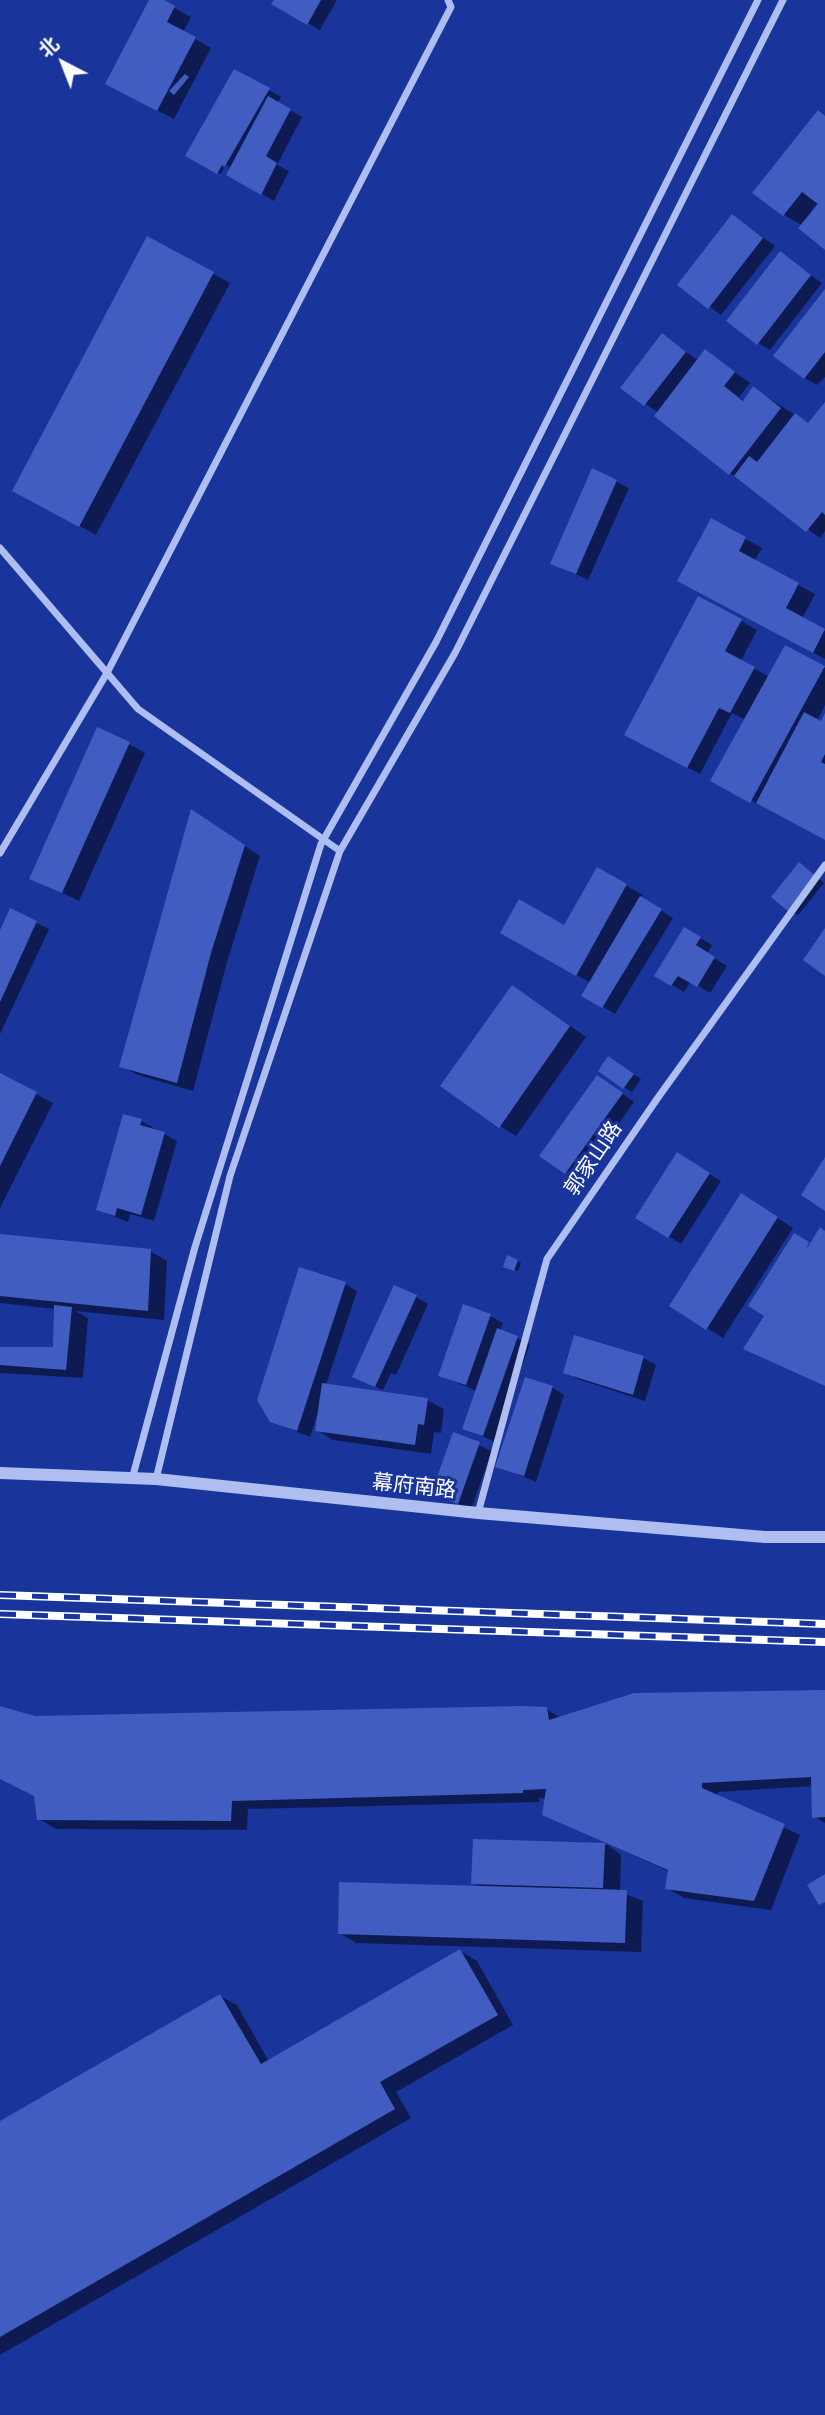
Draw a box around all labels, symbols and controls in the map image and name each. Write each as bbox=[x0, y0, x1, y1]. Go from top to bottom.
north arrow bbox=[28, 28, 98, 98]
text: 北 bbox=[35, 33, 63, 61]
street label: 郭家山路 bbox=[560, 1117, 628, 1201]
street label: 幕府南路 bbox=[371, 1470, 457, 1504]

